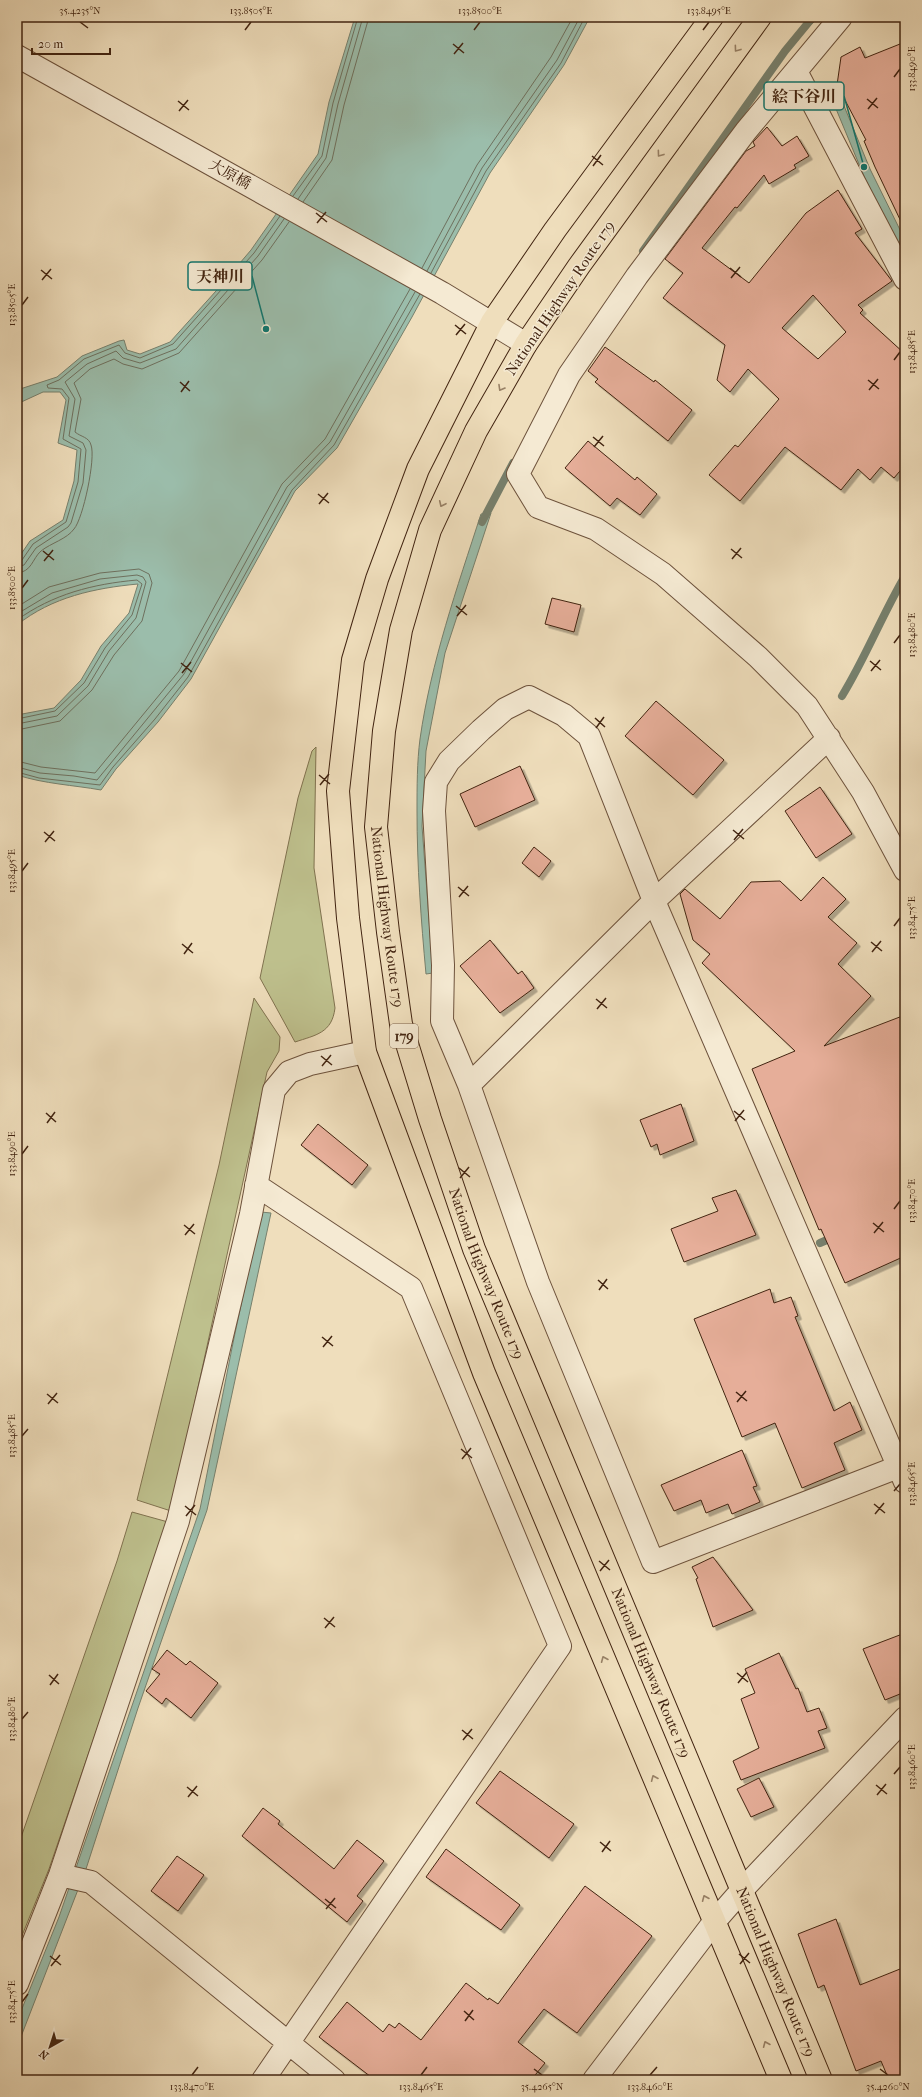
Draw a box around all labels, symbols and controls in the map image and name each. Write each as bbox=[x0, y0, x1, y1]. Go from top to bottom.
text: 35.4235°N bbox=[59, 5, 101, 17]
text: 133.8505°E bbox=[230, 5, 272, 17]
text: 133.8500°E bbox=[458, 5, 502, 17]
text: 133.8495°E bbox=[687, 5, 731, 17]
scale bar bbox=[32, 30, 110, 56]
text: 20 m bbox=[38, 37, 63, 51]
one-way arrow bbox=[735, 44, 742, 51]
text: 133.8490°E bbox=[906, 46, 918, 92]
callout: 絵下谷川 bbox=[764, 82, 844, 110]
text: 絵下谷川 bbox=[772, 87, 836, 106]
one-way arrow bbox=[658, 149, 665, 156]
street label: 大原橋 bbox=[206, 155, 254, 193]
street label: National Highway Route 179 bbox=[502, 217, 619, 379]
callout: 天神川 bbox=[188, 262, 252, 290]
text: 天神川 bbox=[196, 267, 244, 286]
text: 133.8505°E bbox=[6, 284, 18, 326]
text: 133.8485°E bbox=[906, 330, 918, 374]
one-way arrow bbox=[498, 384, 505, 391]
one-way arrow bbox=[439, 500, 447, 508]
text: 133.8500°E bbox=[6, 566, 18, 610]
text: 133.8480°E bbox=[906, 613, 918, 657]
street label: National Highway Route 179 bbox=[367, 825, 408, 1009]
text: 133.8495°E bbox=[6, 849, 18, 893]
text: 133.8475°E bbox=[906, 896, 918, 940]
road number: 179 bbox=[390, 1024, 418, 1048]
text: 133.8490°E bbox=[6, 1131, 18, 1177]
text: 133.8470°E bbox=[906, 1179, 918, 1223]
street label: National Highway Route 179 bbox=[445, 1185, 528, 1362]
text: 133.8485°E bbox=[6, 1414, 18, 1458]
text: 133.8465°E bbox=[906, 1462, 918, 1506]
street label: National Highway Route 179 bbox=[607, 1585, 695, 1761]
one-way arrow bbox=[601, 1655, 609, 1663]
text: 133.8480°E bbox=[6, 1697, 18, 1741]
text: 133.8460°E bbox=[906, 1744, 918, 1790]
one-way arrow bbox=[651, 1775, 659, 1783]
street label: National Highway Route 179 bbox=[732, 1884, 819, 2060]
one-way arrow bbox=[701, 1895, 709, 1902]
text: 133.8475°E bbox=[6, 1980, 18, 2024]
north arrow bbox=[30, 2027, 70, 2067]
one-way arrow bbox=[762, 2041, 770, 2048]
text: N bbox=[36, 2046, 51, 2062]
text: 133.8470°E bbox=[170, 2081, 214, 2093]
text: 133.8465°E bbox=[399, 2081, 443, 2093]
text: 35.4265°N bbox=[521, 2081, 564, 2093]
text: 133.8460°E bbox=[627, 2081, 673, 2093]
text: 35.4260°N bbox=[866, 2081, 910, 2093]

